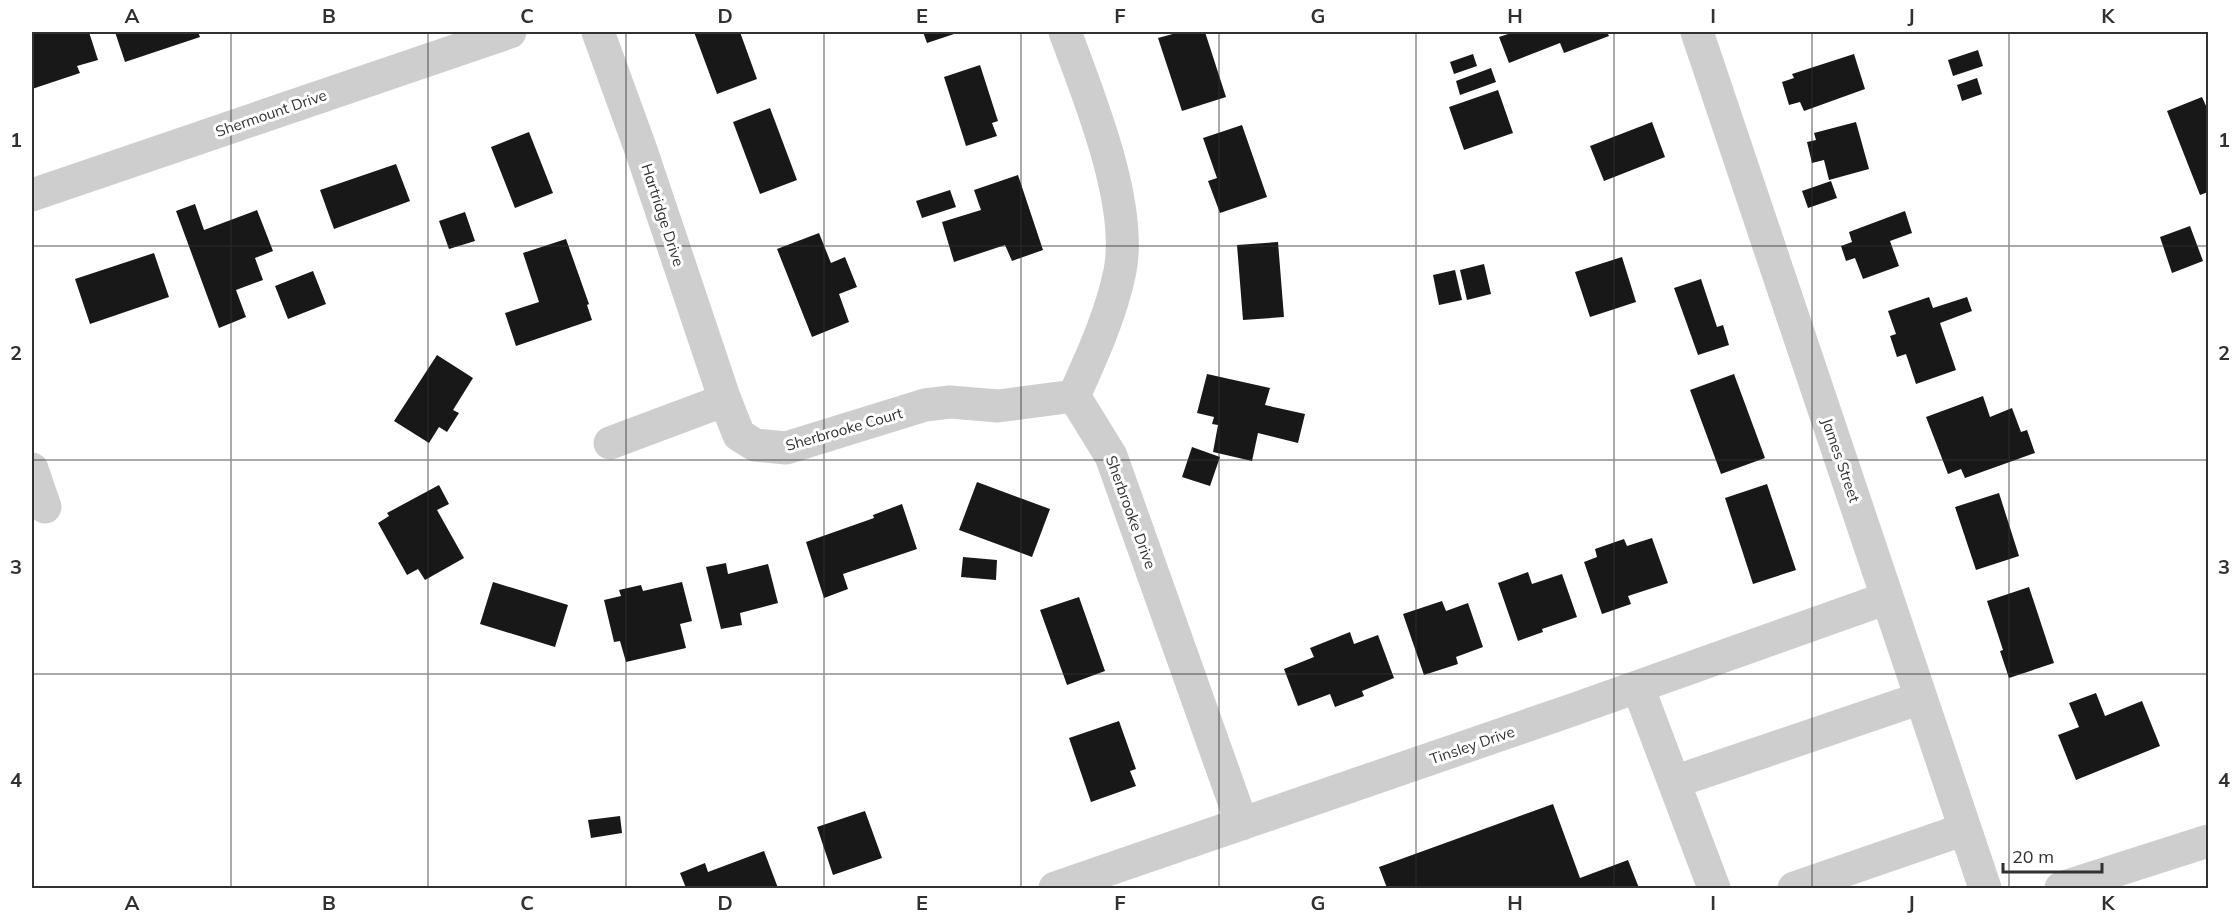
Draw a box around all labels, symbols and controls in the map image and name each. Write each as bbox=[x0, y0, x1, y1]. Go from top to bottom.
text: A bbox=[125, 3, 140, 28]
text: B bbox=[322, 3, 336, 28]
text: C bbox=[520, 3, 534, 28]
text: D bbox=[717, 3, 733, 28]
text: E bbox=[916, 3, 928, 28]
text: F bbox=[1114, 3, 1126, 28]
text: G bbox=[1311, 3, 1325, 28]
text: H bbox=[1507, 3, 1523, 28]
text: I bbox=[1710, 3, 1716, 28]
text: J bbox=[1907, 3, 1915, 28]
text: K bbox=[2101, 3, 2115, 28]
street label: Shermount Drive bbox=[213, 85, 329, 141]
text: 1 bbox=[10, 127, 22, 152]
text: 1 bbox=[2218, 127, 2230, 152]
street label: Hartridge Drive bbox=[637, 161, 689, 269]
text: 2 bbox=[10, 340, 22, 365]
text: 2 bbox=[2218, 340, 2230, 365]
street label: Sherbrooke Court bbox=[783, 403, 905, 455]
street label: James Street bbox=[1818, 415, 1864, 505]
street label: Sherbrooke Drive bbox=[1102, 453, 1160, 571]
text: 3 bbox=[10, 554, 22, 579]
text: 3 bbox=[2218, 554, 2230, 579]
street label: Tinsley Drive bbox=[1427, 722, 1517, 768]
text: 4 bbox=[10, 767, 22, 792]
text: 4 bbox=[2218, 767, 2230, 792]
scale bar bbox=[2003, 836, 2102, 874]
text: 20 m bbox=[2012, 845, 2054, 868]
text: A bbox=[125, 890, 140, 915]
text: B bbox=[322, 890, 336, 915]
text: C bbox=[520, 890, 534, 915]
text: D bbox=[717, 890, 733, 915]
text: E bbox=[916, 890, 928, 915]
text: F bbox=[1114, 890, 1126, 915]
text: G bbox=[1311, 890, 1325, 915]
text: H bbox=[1507, 890, 1523, 915]
text: I bbox=[1710, 890, 1716, 915]
text: J bbox=[1907, 890, 1915, 915]
text: K bbox=[2101, 890, 2115, 915]

